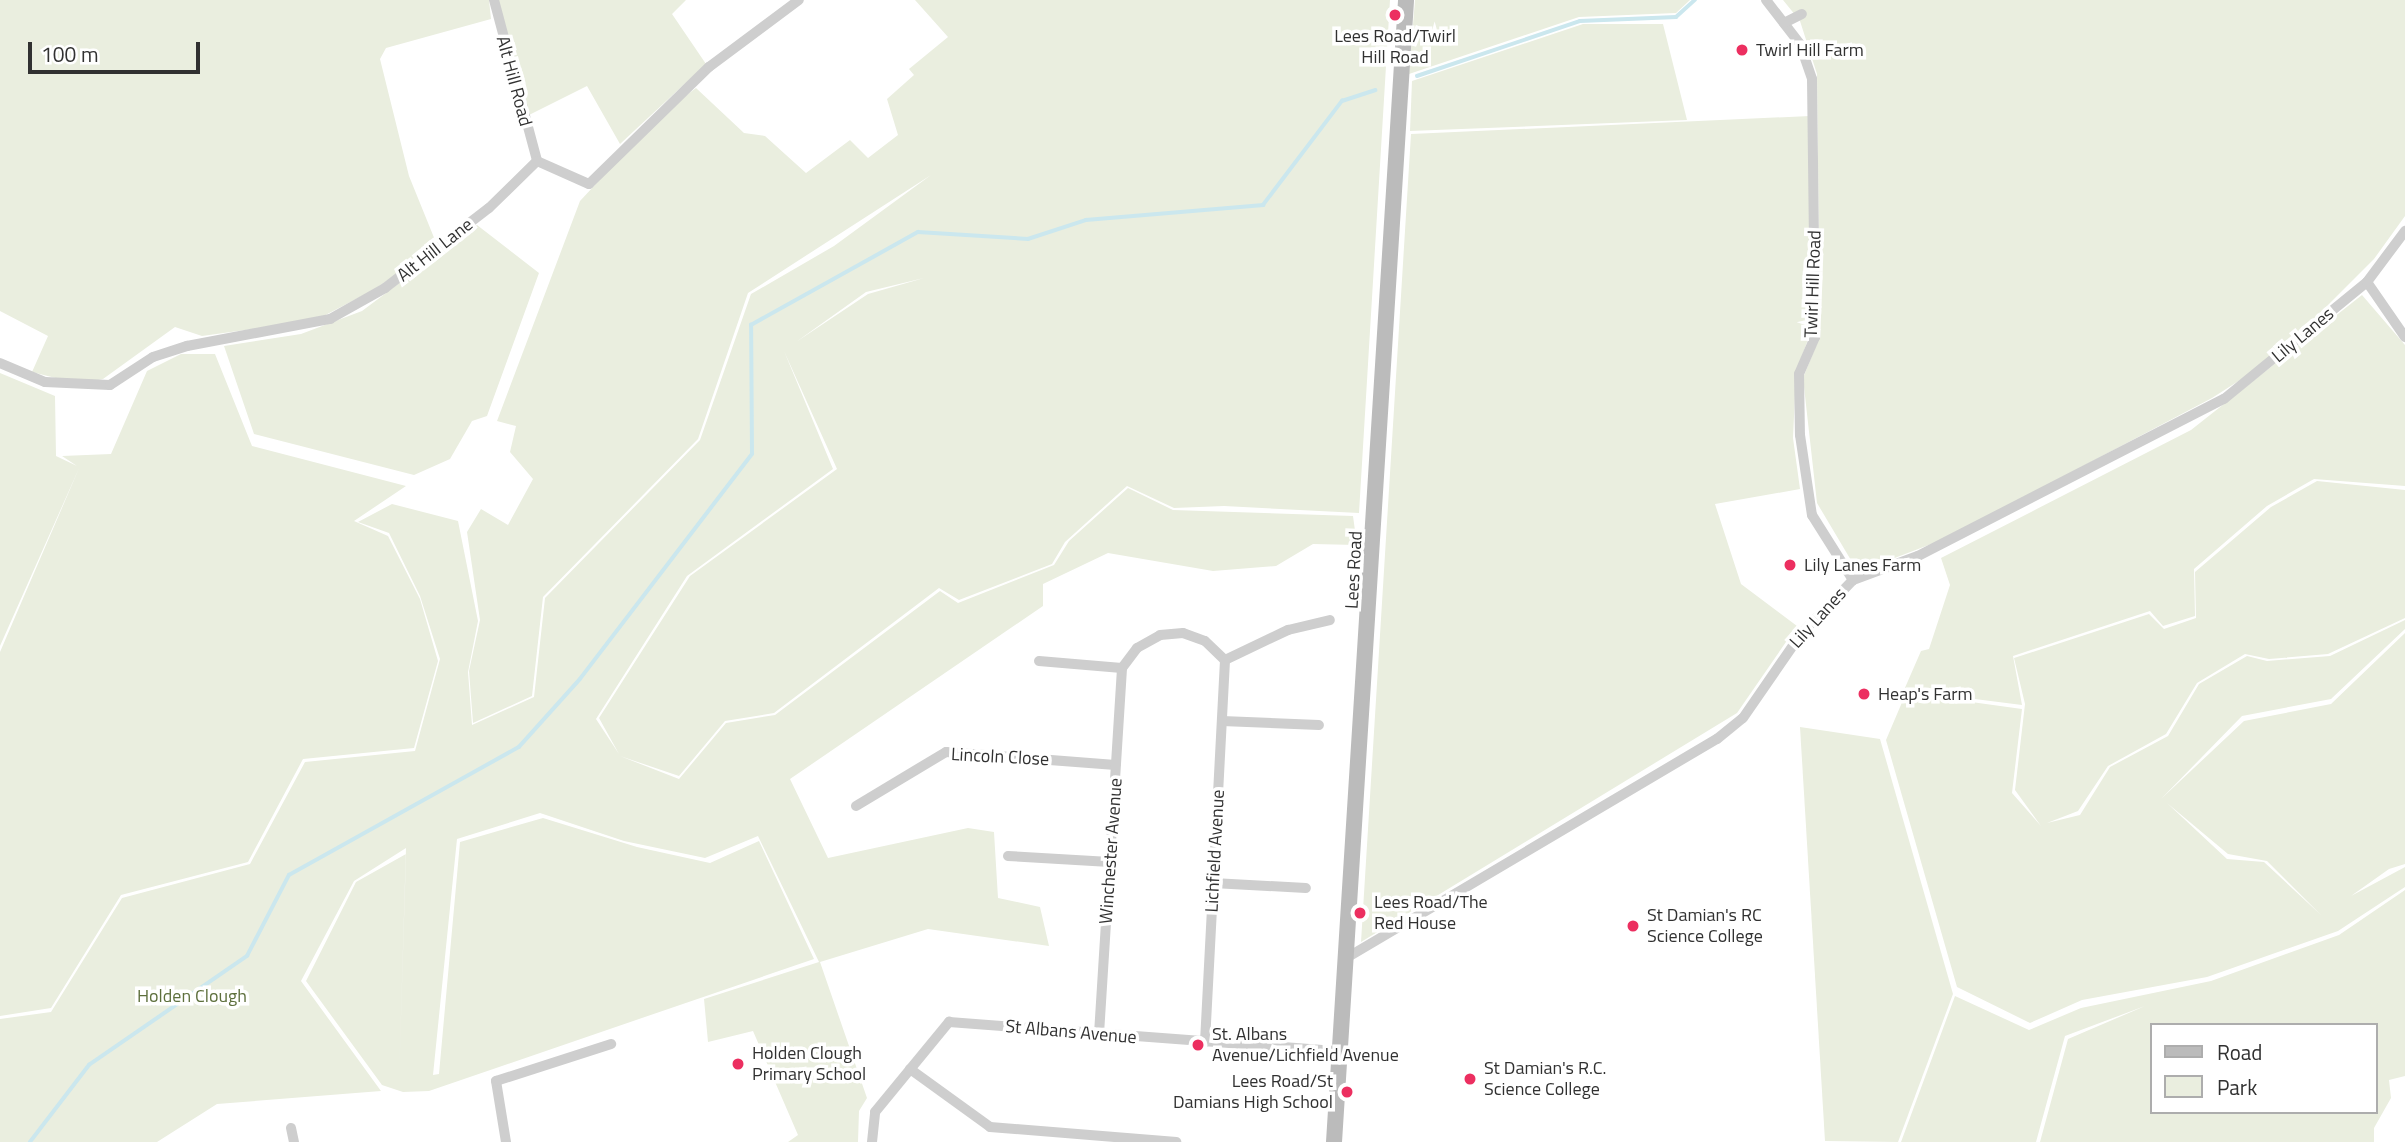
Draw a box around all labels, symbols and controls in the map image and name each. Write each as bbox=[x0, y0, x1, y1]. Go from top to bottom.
marker: Lees Road/Twirl Hill Road bbox=[1387, 7, 1403, 23]
place label: Lees Road/Twirl Hill Road bbox=[1334, 26, 1456, 68]
scale bar bbox=[32, 28, 203, 72]
street label: Alt Hill Road bbox=[492, 34, 536, 128]
text: 100 m bbox=[41, 38, 98, 70]
place label: Twirl Hill Farm bbox=[1756, 39, 1864, 61]
marker: Twirl Hill Farm bbox=[1734, 42, 1750, 58]
street label: Alt Hill Lane bbox=[393, 214, 477, 286]
street label: Twirl Hill Road bbox=[1800, 230, 1826, 338]
street label: Lily Lanes bbox=[2268, 303, 2338, 367]
street label: Lees Road bbox=[1341, 530, 1367, 610]
place label: Lily Lanes Farm bbox=[1804, 554, 1921, 576]
marker: Lily Lanes Farm bbox=[1782, 557, 1798, 573]
street label: Lily Lanes bbox=[1785, 583, 1851, 653]
place label: Heap's Farm bbox=[1878, 683, 1973, 705]
marker: Heap's Farm bbox=[1856, 686, 1872, 702]
street label: Lincoln Close bbox=[950, 744, 1050, 770]
street label: Winchester Avenue bbox=[1095, 777, 1127, 925]
street label: Lichfield Avenue bbox=[1201, 789, 1229, 913]
place label: Lees Road/The Red House bbox=[1374, 892, 1488, 934]
marker: Lees Road/The Red House bbox=[1352, 905, 1368, 921]
place label: St Damian's RC Science College bbox=[1647, 905, 1763, 948]
marker: St Damian's RC Science College bbox=[1625, 918, 1641, 934]
park label: Holden Clough bbox=[137, 985, 247, 1007]
street label: St Albans Avenue bbox=[1005, 1016, 1137, 1048]
legend bbox=[2150, 1023, 2377, 1114]
place label: St. Albans Avenue/Lichfield Avenue bbox=[1212, 1024, 1399, 1066]
text: Road bbox=[2217, 1036, 2262, 1068]
marker: St. Albans Avenue/Lichfield Avenue bbox=[1190, 1037, 1206, 1053]
place label: Holden Clough Primary School bbox=[752, 1043, 866, 1086]
marker: Holden Clough Primary School bbox=[730, 1056, 746, 1072]
place label: St Damian's R.C. Science College bbox=[1484, 1058, 1606, 1100]
place label: Lees Road/St Damians High School bbox=[1173, 1071, 1333, 1114]
marker: St Damian's R.C. Science College bbox=[1462, 1071, 1478, 1087]
text: Park bbox=[2217, 1071, 2257, 1103]
marker: Lees Road/St Damians High School bbox=[1339, 1084, 1355, 1100]

